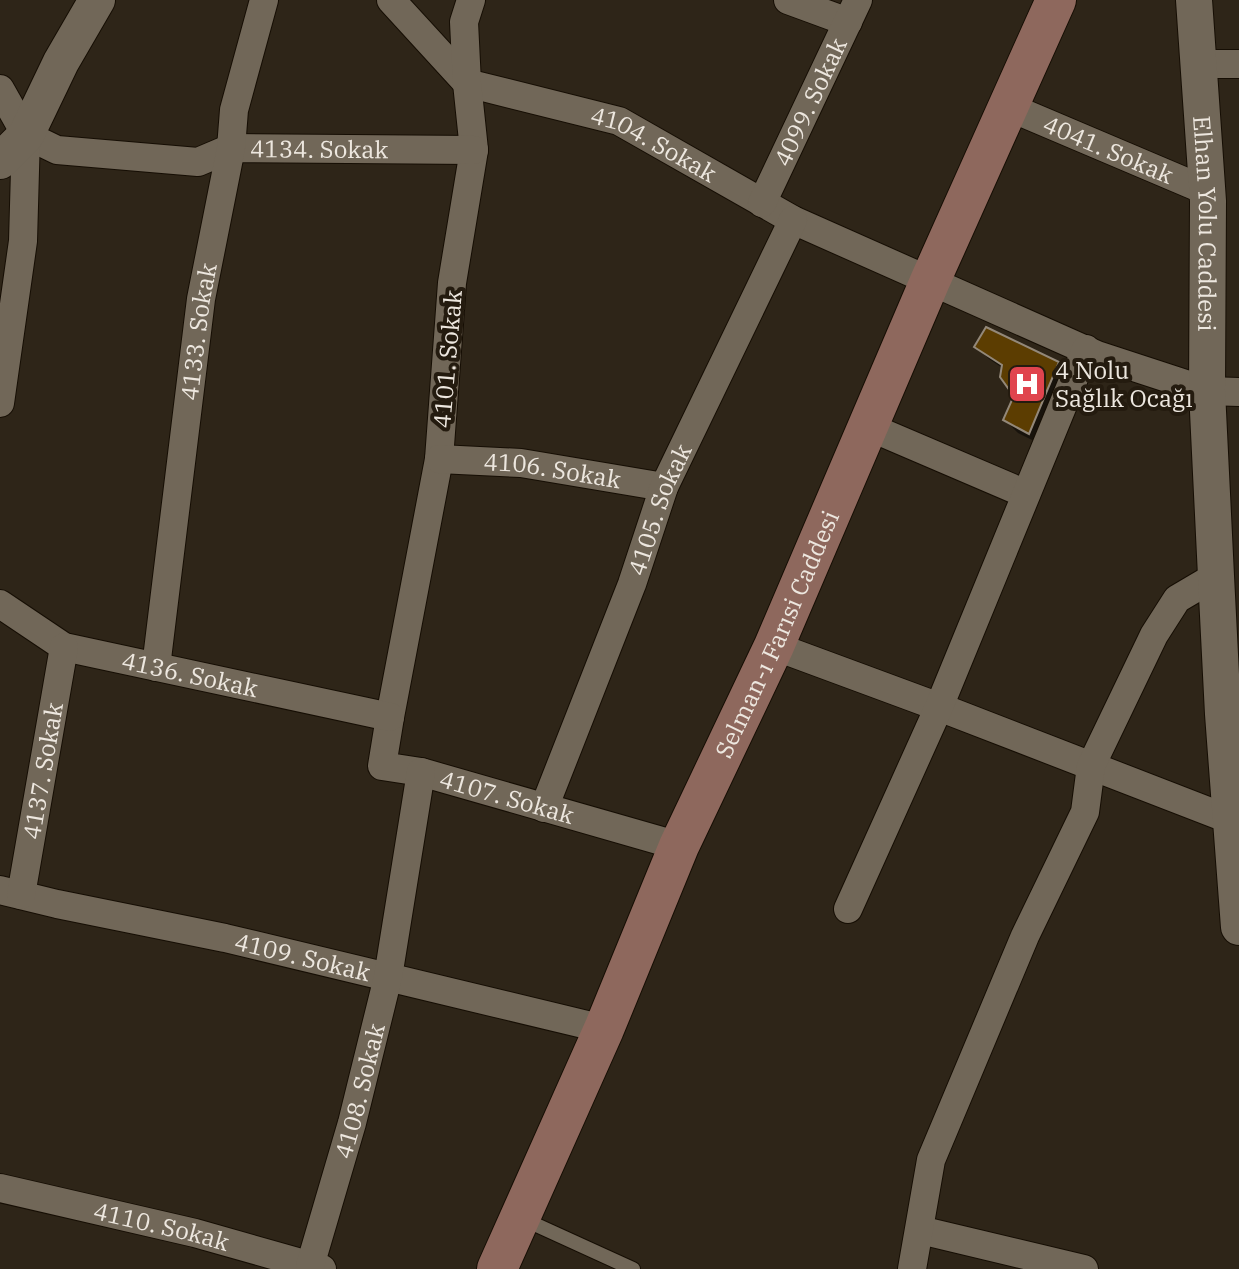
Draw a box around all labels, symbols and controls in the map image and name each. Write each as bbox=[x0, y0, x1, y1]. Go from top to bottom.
street label: 4099. Sokak bbox=[766, 32, 854, 171]
street label: 4104. Sokak bbox=[588, 99, 723, 189]
street label: 4041. Sokak bbox=[1038, 107, 1178, 191]
street label: Elhan Yolu Caddesi bbox=[1186, 115, 1224, 332]
street label: 4134. Sokak bbox=[250, 132, 389, 165]
street label: 4133. Sokak bbox=[173, 260, 224, 402]
street label: 4101. Sokak bbox=[425, 289, 469, 429]
place label: 4 Nolu Sağlık Ocağı bbox=[1055, 354, 1193, 414]
hospital icon: 4 Nolu Sağlık Ocağı bbox=[1006, 363, 1048, 405]
street label: 4105. Sokak bbox=[620, 438, 699, 579]
street label: 4106. Sokak bbox=[483, 445, 623, 496]
street label: Selman-ı Farısi Caddesi bbox=[707, 505, 846, 763]
street label: 4136. Sokak bbox=[119, 644, 261, 704]
street label: 4137. Sokak bbox=[15, 700, 70, 842]
street label: 4107. Sokak bbox=[436, 762, 578, 831]
street label: 4109. Sokak bbox=[232, 925, 374, 988]
street label: 4108. Sokak bbox=[326, 1020, 392, 1162]
street label: 4110. Sokak bbox=[91, 1194, 233, 1258]

